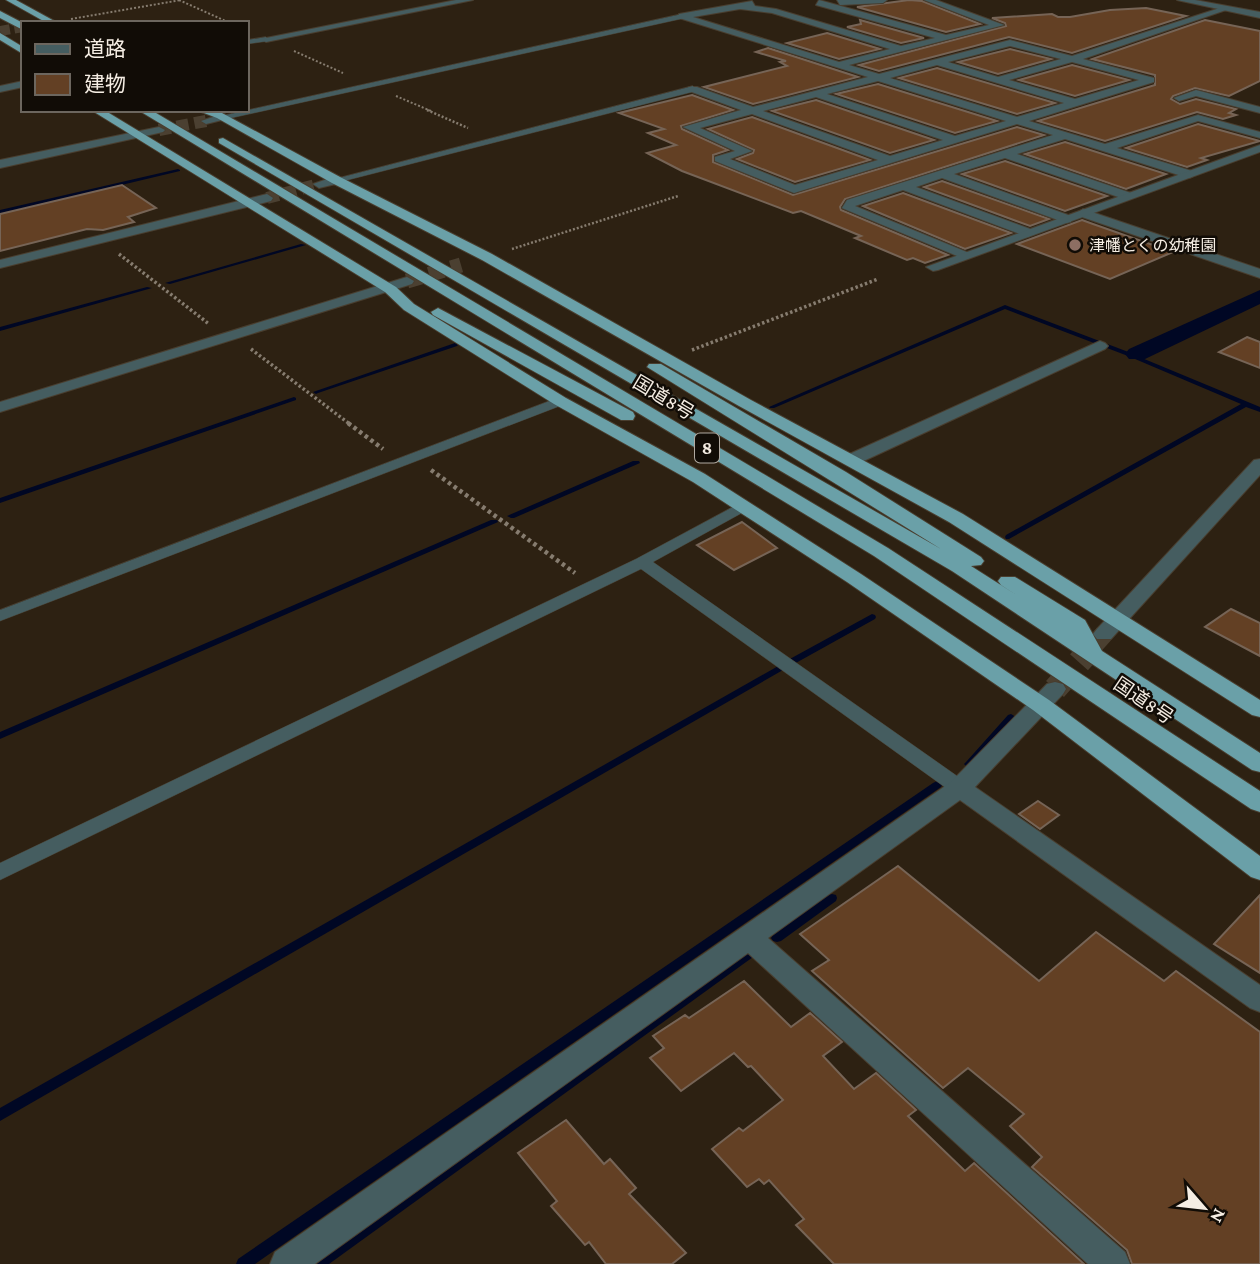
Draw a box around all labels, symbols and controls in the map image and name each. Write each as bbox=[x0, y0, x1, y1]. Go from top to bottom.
legend bbox=[21, 21, 248, 112]
text: 道路 bbox=[84, 37, 126, 61]
text: 建物 bbox=[84, 72, 126, 96]
marker: 津幡とくの幼稚園 bbox=[1067, 237, 1083, 253]
place label: 津幡とくの幼稚園 bbox=[1089, 237, 1217, 254]
street label: 国道8号 bbox=[630, 371, 698, 424]
road number: 8 bbox=[695, 434, 719, 462]
street label: 国道8号 bbox=[1110, 673, 1177, 728]
north arrow bbox=[1169, 1173, 1239, 1243]
text: N bbox=[1206, 1205, 1231, 1226]

